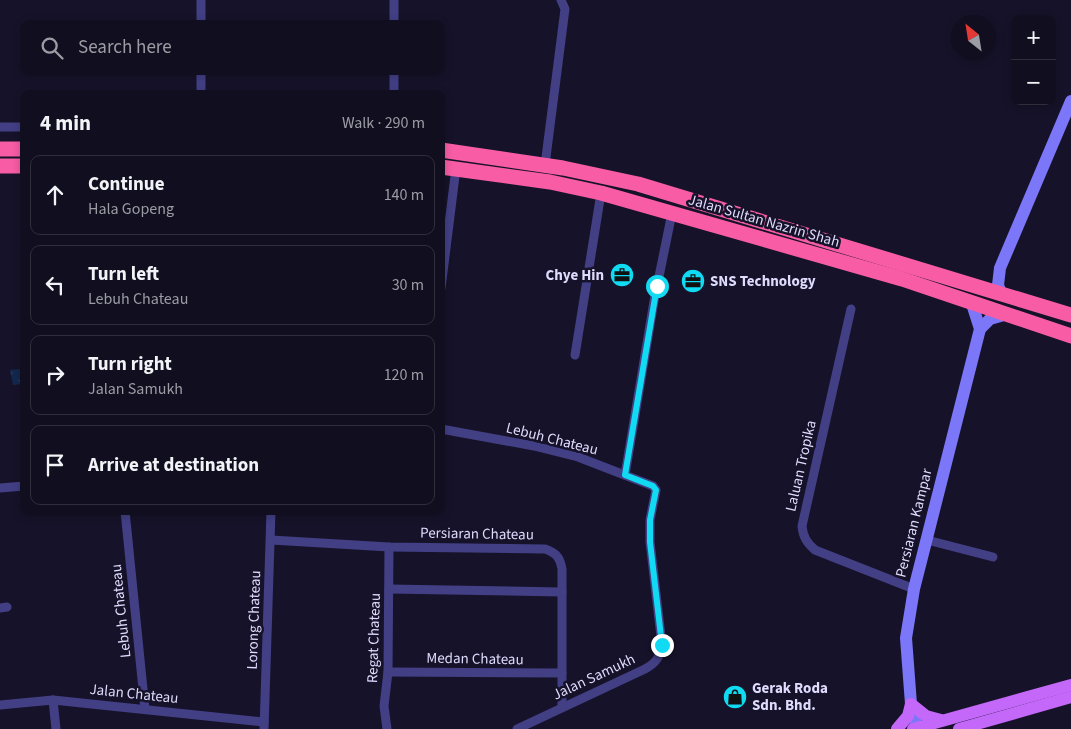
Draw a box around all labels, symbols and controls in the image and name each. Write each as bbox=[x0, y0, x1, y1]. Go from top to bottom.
north arrow bbox=[951, 15, 996, 60]
map controls bbox=[1011, 15, 1056, 105]
button: + bbox=[1011, 15, 1056, 60]
search box bbox=[20, 20, 445, 75]
icon: search bbox=[38, 34, 66, 62]
text: Search here bbox=[78, 34, 172, 61]
button: − bbox=[1011, 60, 1056, 105]
text: 4 min bbox=[40, 108, 91, 138]
text: Walk · 290 m bbox=[342, 112, 425, 134]
text: Continue bbox=[88, 171, 165, 198]
icon: ahead bbox=[41, 181, 69, 209]
text: 140 m bbox=[384, 184, 424, 206]
street label: Jalan Sultan Nazrin Shah bbox=[686, 189, 842, 253]
text: Hala Gopeng bbox=[88, 198, 174, 220]
text: Turn left bbox=[88, 261, 159, 288]
office icon: Chye Hin bbox=[609, 262, 635, 288]
place label: Chye Hin bbox=[545, 265, 604, 286]
office icon: SNS Technology bbox=[680, 268, 706, 294]
icon: left bbox=[41, 271, 69, 299]
place label: SNS Technology bbox=[710, 271, 816, 292]
text: 30 m bbox=[392, 274, 424, 296]
route start bbox=[646, 275, 669, 298]
text: Lebuh Chateau bbox=[88, 288, 188, 310]
text: Turn right bbox=[88, 351, 172, 378]
icon: right bbox=[41, 361, 69, 389]
text: 120 m bbox=[384, 364, 424, 386]
text: Jalan Samukh bbox=[88, 378, 183, 400]
street label: Lebuh Chateau bbox=[504, 417, 600, 461]
street label: Laluan Tropika bbox=[780, 418, 822, 514]
icon: arrive bbox=[41, 451, 69, 479]
text: Arrive at destination bbox=[88, 452, 259, 479]
street label: Persiaran Kampar bbox=[890, 466, 938, 580]
street label: Persiaran Chateau bbox=[420, 523, 534, 545]
street label: Lebuh Chateau bbox=[106, 563, 136, 659]
street label: Lorong Chateau bbox=[242, 570, 266, 670]
street label: Regat Chateau bbox=[362, 592, 386, 684]
route end bbox=[651, 634, 674, 657]
street label: Medan Chateau bbox=[426, 648, 524, 670]
street label: Jalan Samukh bbox=[549, 649, 639, 705]
place label: Gerak Roda Sdn. Bhd. bbox=[752, 678, 828, 716]
street label: Jalan Chateau bbox=[89, 679, 179, 709]
shop icon: Gerak Roda Sdn. Bhd. bbox=[722, 684, 748, 710]

